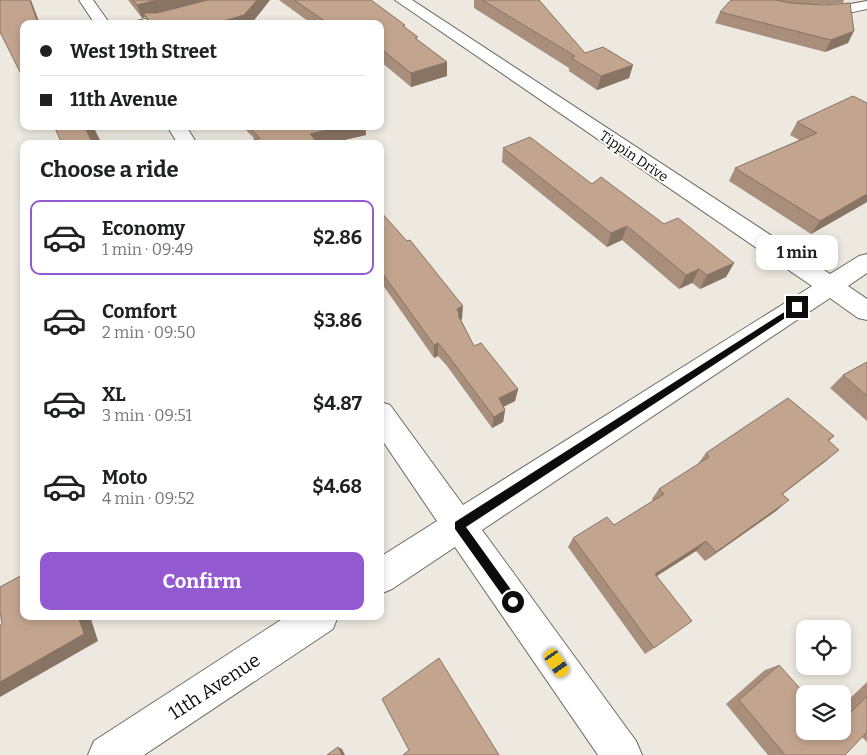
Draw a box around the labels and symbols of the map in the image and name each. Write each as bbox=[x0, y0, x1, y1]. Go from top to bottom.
street label: Tippin Drive bbox=[596, 127, 671, 186]
callout: 1 min bbox=[756, 234, 838, 270]
route end bbox=[786, 296, 808, 318]
route start bbox=[502, 591, 524, 613]
car bbox=[542, 646, 571, 680]
street label: 11th Avenue bbox=[164, 648, 264, 725]

